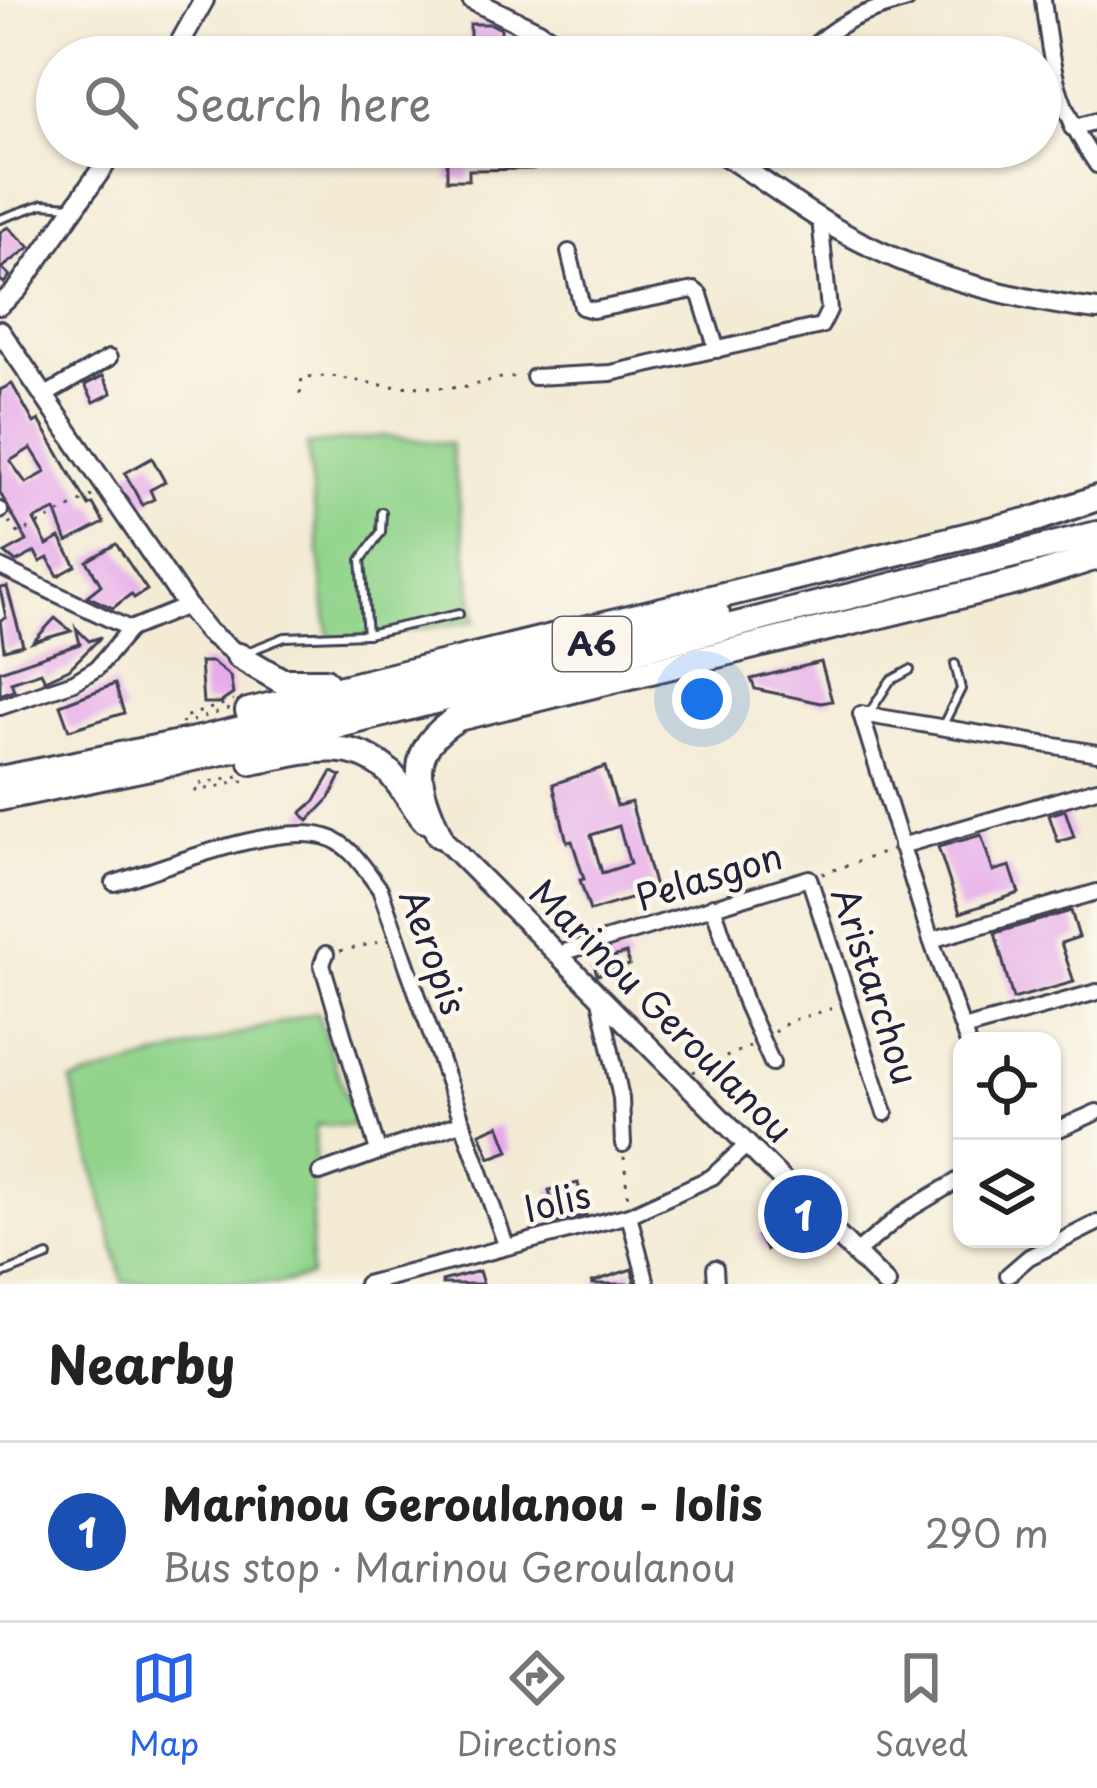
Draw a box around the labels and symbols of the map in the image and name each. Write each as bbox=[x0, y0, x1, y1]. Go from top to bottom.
road number: A6 bbox=[553, 617, 631, 671]
your location bbox=[672, 669, 732, 729]
street label: Pelasgon bbox=[628, 827, 788, 923]
street label: Marinou Geroulanou bbox=[518, 865, 807, 1154]
street label: Aristarchou bbox=[820, 880, 934, 1091]
street label: Aeropis bbox=[387, 881, 483, 1022]
street label: Iolis bbox=[517, 1166, 596, 1234]
pin: 1 bbox=[764, 1169, 842, 1259]

